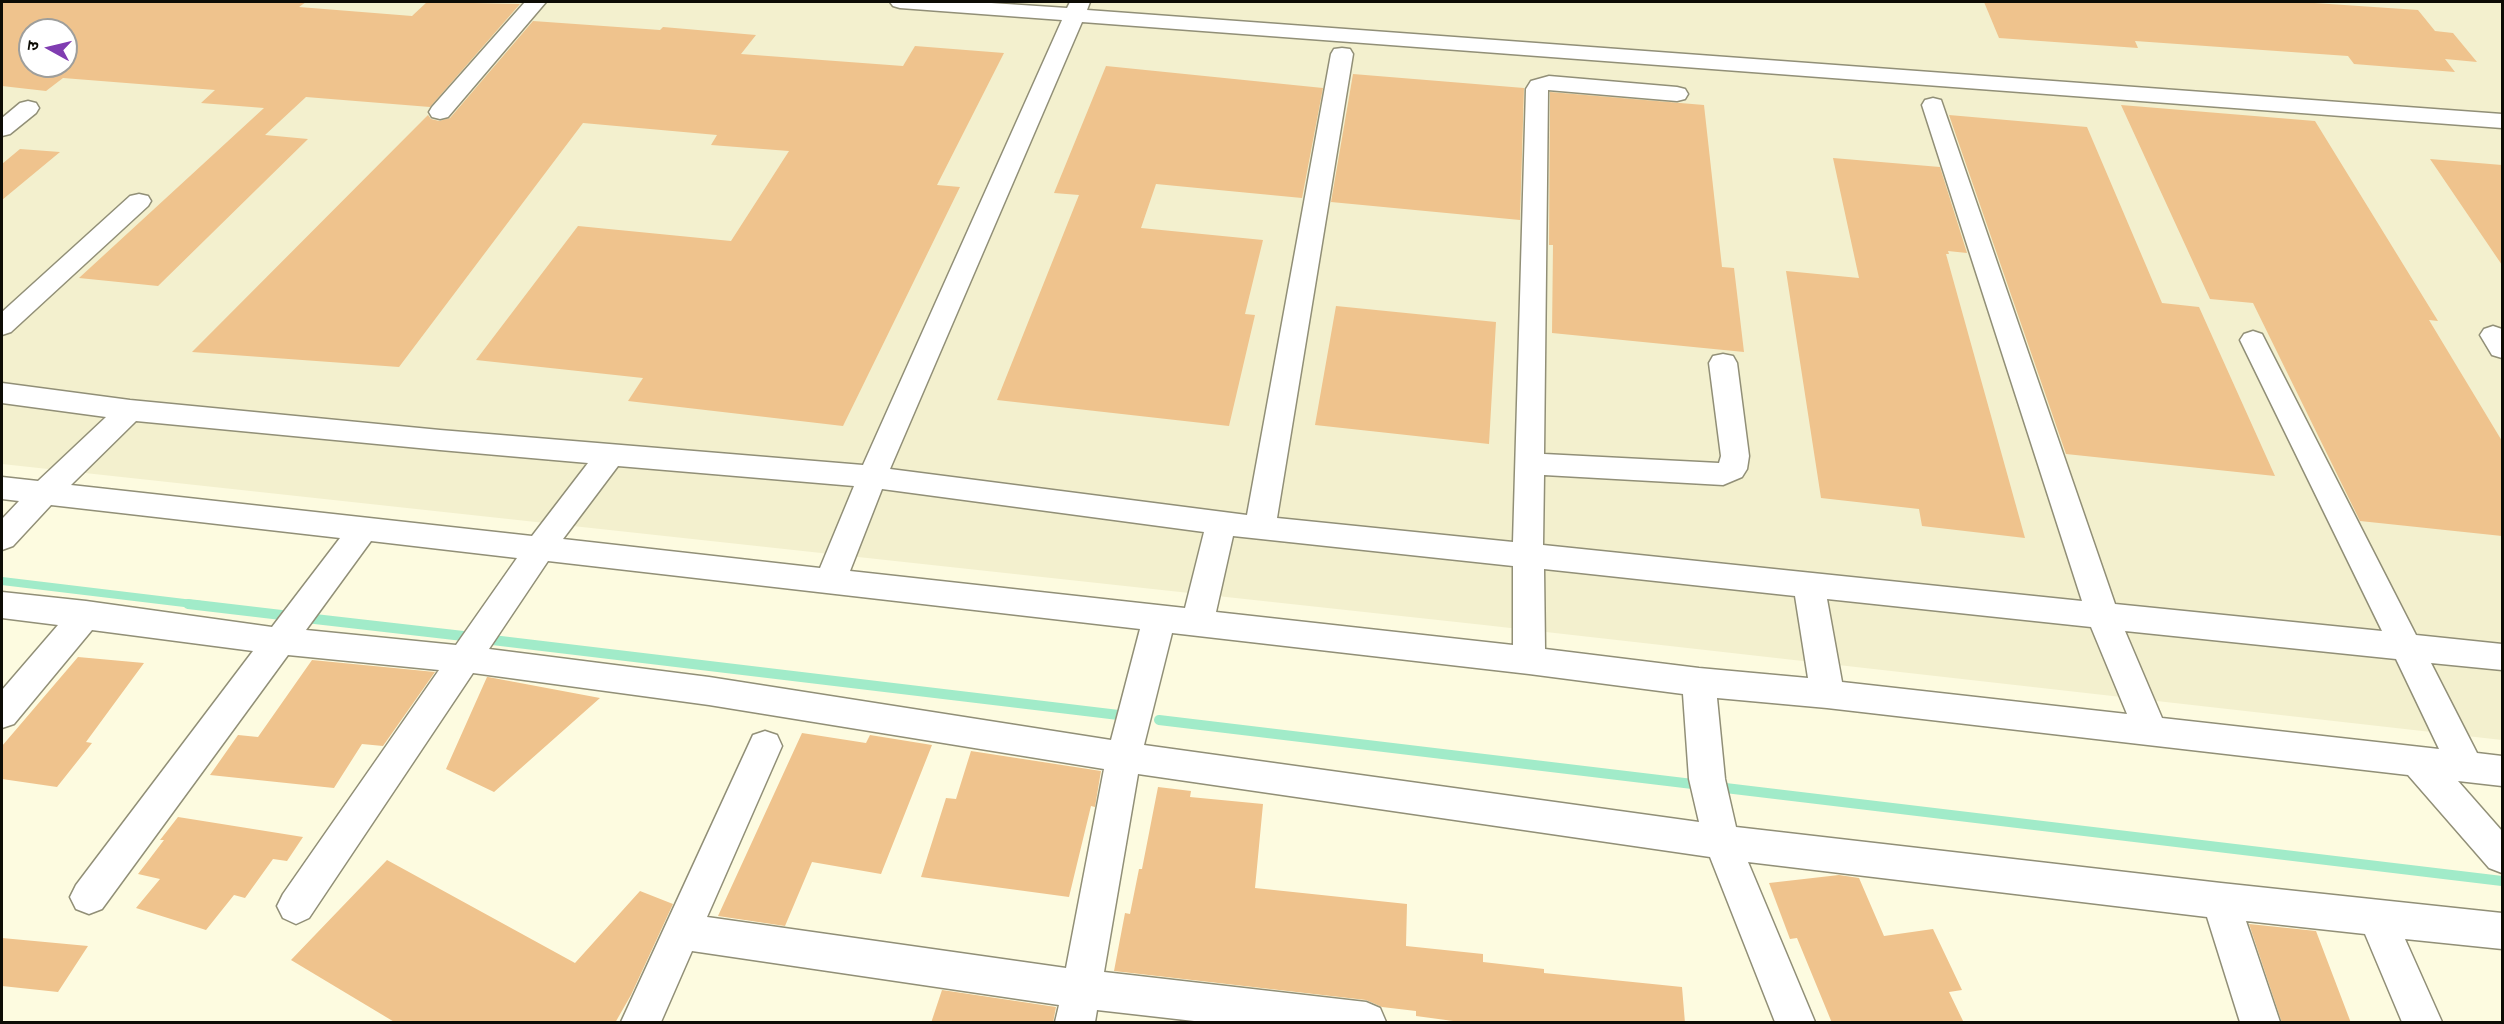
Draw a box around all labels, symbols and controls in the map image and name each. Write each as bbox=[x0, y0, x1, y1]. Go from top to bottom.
north arrow bbox=[18, 18, 78, 78]
text: उ bbox=[22, 40, 43, 52]

